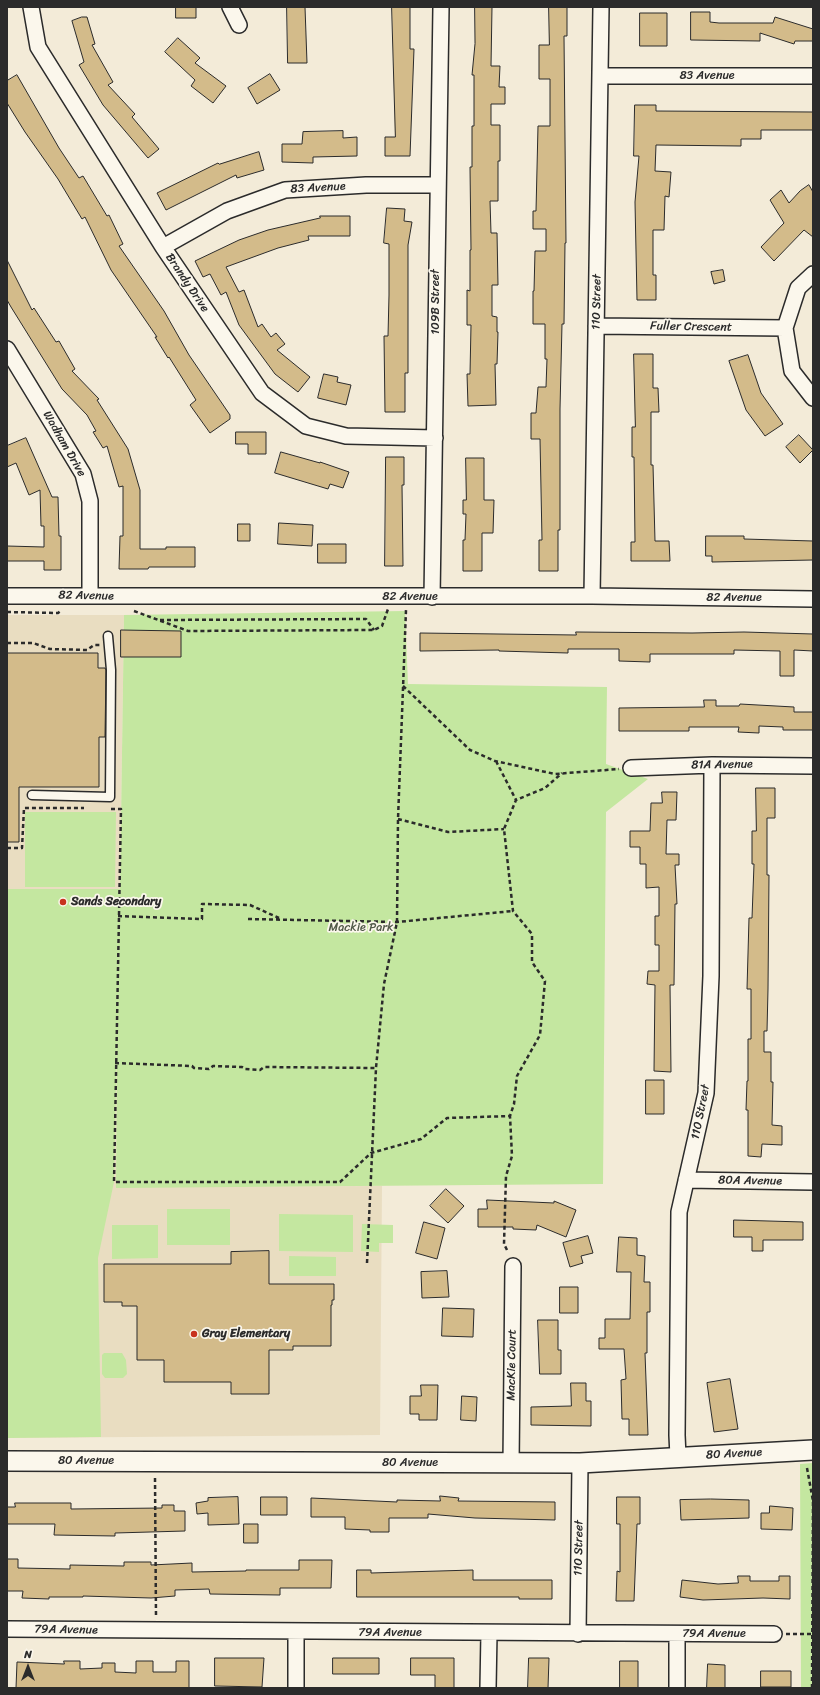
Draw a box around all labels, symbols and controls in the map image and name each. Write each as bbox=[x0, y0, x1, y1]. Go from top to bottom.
street label: 83 Avenue bbox=[679, 69, 735, 83]
street label: 83 Avenue bbox=[290, 179, 346, 197]
street label: Brandy Drive bbox=[162, 251, 212, 315]
street label: 109B Street bbox=[429, 269, 443, 335]
street label: 110 Street bbox=[589, 274, 605, 330]
street label: Fuller Crescent bbox=[650, 319, 732, 335]
street label: Wadham Drive bbox=[39, 409, 89, 479]
street label: 82 Avenue bbox=[58, 588, 114, 604]
street label: 82 Avenue bbox=[382, 590, 438, 604]
street label: 82 Avenue bbox=[706, 591, 762, 605]
street label: 81A Avenue bbox=[691, 757, 753, 773]
place label: Sands Secondary bbox=[71, 895, 161, 909]
marker: Sands Secondary bbox=[58, 897, 68, 907]
park label: Mackie Park bbox=[329, 921, 393, 935]
street label: 110 Street bbox=[689, 1083, 713, 1141]
street label: 80A Avenue bbox=[718, 1173, 782, 1189]
place label: Gray Elementary bbox=[202, 1327, 290, 1341]
marker: Gray Elementary bbox=[189, 1329, 199, 1339]
street label: MacKie Court bbox=[504, 1329, 520, 1401]
street label: 80 Avenue bbox=[706, 1445, 762, 1463]
street label: 80 Avenue bbox=[58, 1454, 114, 1468]
street label: 80 Avenue bbox=[382, 1456, 438, 1470]
street label: 110 Street bbox=[571, 1520, 587, 1576]
street label: 79A Avenue bbox=[34, 1622, 98, 1638]
street label: 79A Avenue bbox=[358, 1626, 422, 1640]
street label: 79A Avenue bbox=[682, 1627, 746, 1641]
text: N bbox=[24, 1645, 32, 1664]
north arrow bbox=[8, 1647, 48, 1687]

